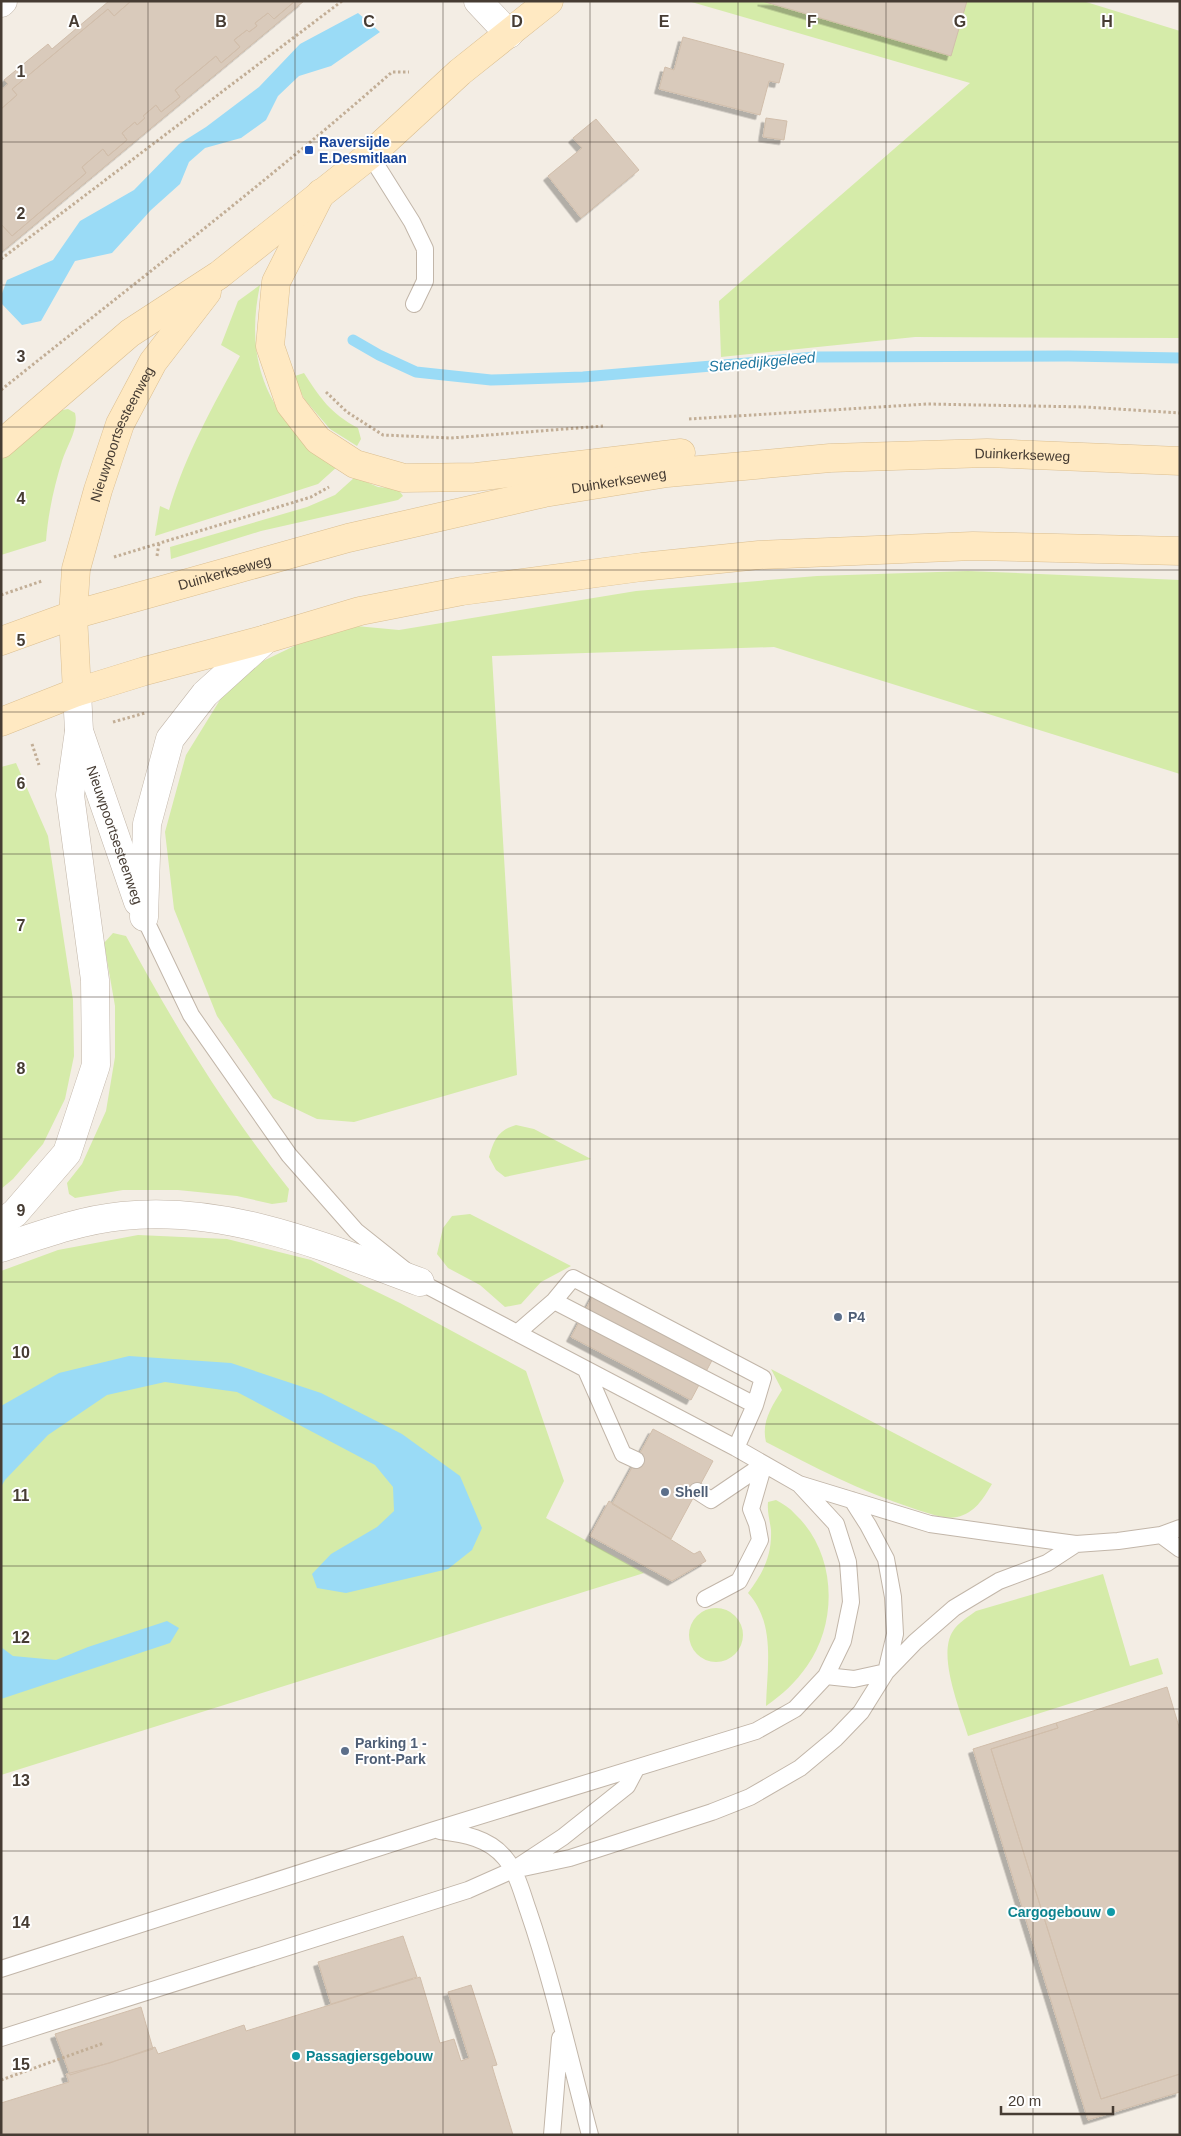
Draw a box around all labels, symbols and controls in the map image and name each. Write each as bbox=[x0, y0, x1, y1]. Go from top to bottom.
text: A bbox=[68, 13, 80, 30]
text: B bbox=[215, 13, 227, 30]
text: C bbox=[363, 13, 375, 30]
text: D bbox=[511, 13, 523, 30]
text: E bbox=[659, 13, 670, 30]
text: F bbox=[807, 13, 817, 30]
text: G bbox=[954, 13, 966, 30]
text: H bbox=[1101, 13, 1113, 30]
text: 1 bbox=[17, 63, 26, 80]
place label: Raversijde E.Desmitlaan bbox=[319, 134, 407, 166]
marker: Raversijde E.Desmitlaan bbox=[303, 144, 315, 156]
text: 2 bbox=[17, 205, 26, 222]
text: 3 bbox=[17, 348, 26, 365]
water label: Stenedijkgeleed bbox=[708, 348, 817, 375]
street label: Nieuwpoortsesteenweg bbox=[87, 364, 157, 504]
street label: Duinkerkseweg bbox=[974, 445, 1071, 464]
street label: Duinkerkseweg bbox=[570, 465, 667, 496]
text: 4 bbox=[17, 490, 26, 507]
street label: Duinkerkseweg bbox=[176, 552, 273, 593]
text: 5 bbox=[17, 632, 26, 649]
street label: Nieuwpoortsesteenweg bbox=[84, 763, 146, 906]
text: 6 bbox=[17, 775, 26, 792]
text: 7 bbox=[17, 917, 26, 934]
text: 8 bbox=[17, 1060, 26, 1077]
text: 9 bbox=[17, 1202, 26, 1219]
place label: P4 bbox=[848, 1309, 865, 1325]
marker: P4 bbox=[832, 1311, 844, 1323]
text: 10 bbox=[12, 1344, 30, 1361]
place label: Shell bbox=[675, 1484, 708, 1500]
marker: Shell bbox=[659, 1486, 671, 1498]
text: 11 bbox=[13, 1487, 30, 1504]
text: 12 bbox=[12, 1629, 30, 1646]
place label: Parking 1 - Front-Park bbox=[355, 1735, 427, 1767]
marker: Parking 1 - Front-Park bbox=[339, 1745, 351, 1757]
text: 13 bbox=[12, 1772, 30, 1789]
place label: Cargogebouw bbox=[1008, 1904, 1101, 1920]
marker: Cargogebouw bbox=[1105, 1906, 1117, 1918]
text: 14 bbox=[12, 1914, 30, 1931]
place label: Passagiersgebouw bbox=[306, 2048, 433, 2064]
marker: Passagiersgebouw bbox=[290, 2050, 302, 2062]
text: 15 bbox=[12, 2056, 30, 2073]
scale bar bbox=[1001, 2084, 1114, 2116]
text: 20 m bbox=[1008, 2092, 1041, 2109]

